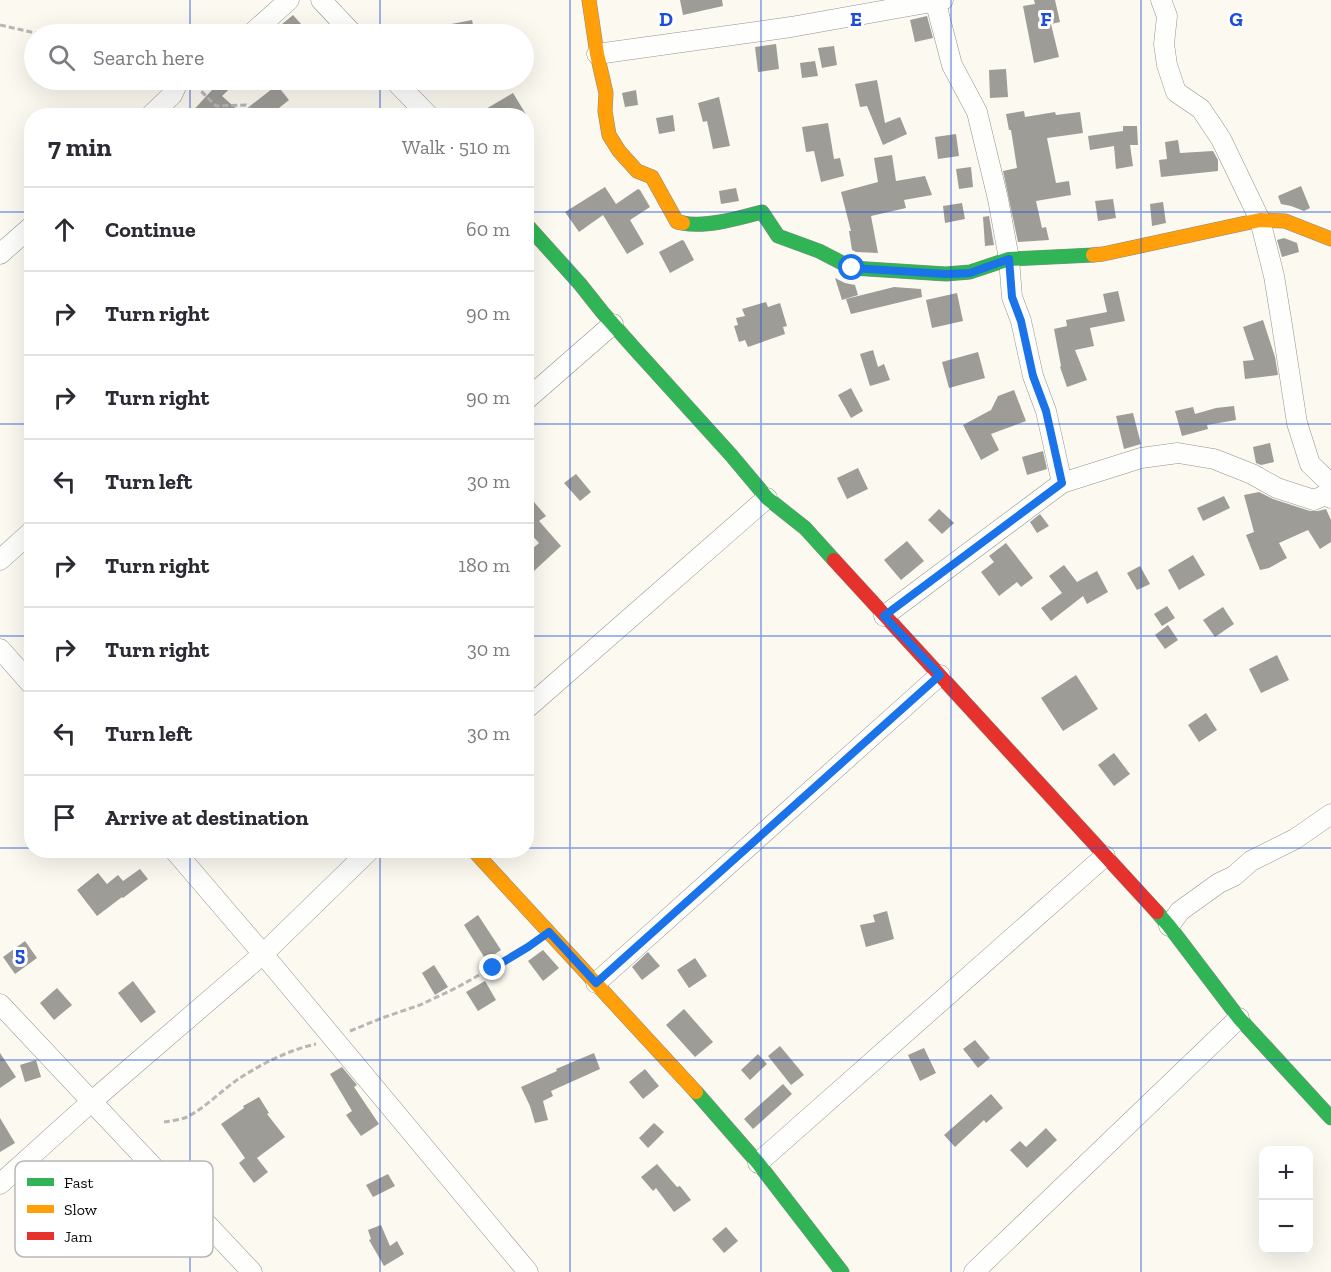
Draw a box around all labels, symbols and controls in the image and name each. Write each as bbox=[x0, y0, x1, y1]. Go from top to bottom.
text: D bbox=[659, 7, 673, 31]
text: E bbox=[850, 7, 862, 31]
text: F bbox=[1040, 7, 1052, 31]
text: G bbox=[1229, 7, 1243, 31]
search box bbox=[24, 24, 534, 90]
icon: search bbox=[45, 41, 78, 74]
text: Search here bbox=[93, 44, 204, 71]
text: 7 min bbox=[48, 131, 112, 163]
text: Walk · 510 m bbox=[402, 135, 510, 159]
icon: ahead bbox=[48, 213, 81, 246]
text: Continue bbox=[105, 216, 196, 243]
text: 60 m bbox=[466, 217, 510, 241]
route start bbox=[838, 254, 864, 280]
icon: right bbox=[48, 297, 81, 330]
text: Turn right bbox=[105, 300, 209, 327]
text: 90 m bbox=[466, 301, 510, 325]
icon: right bbox=[48, 381, 81, 414]
text: Turn right bbox=[105, 384, 209, 411]
text: 90 m bbox=[466, 385, 510, 409]
icon: left bbox=[48, 465, 81, 498]
text: Turn left bbox=[105, 468, 192, 495]
text: 30 m bbox=[467, 469, 510, 493]
icon: right bbox=[48, 549, 81, 582]
text: Turn right bbox=[105, 552, 209, 579]
text: 180 m bbox=[458, 553, 510, 577]
icon: right bbox=[48, 633, 81, 666]
text: Turn right bbox=[105, 636, 209, 663]
text: 30 m bbox=[467, 637, 510, 661]
icon: left bbox=[48, 717, 81, 750]
text: Turn left bbox=[105, 720, 192, 747]
text: 30 m bbox=[467, 721, 510, 745]
icon: arrive bbox=[48, 801, 81, 834]
text: Arrive at destination bbox=[105, 804, 308, 831]
text: 5 bbox=[15, 942, 25, 966]
route end bbox=[479, 954, 505, 980]
map controls bbox=[1259, 1146, 1313, 1254]
button: + bbox=[1259, 1146, 1313, 1200]
legend bbox=[15, 1161, 213, 1257]
text: Fast bbox=[64, 1173, 93, 1192]
text: Slow bbox=[64, 1200, 98, 1219]
button: − bbox=[1259, 1200, 1313, 1254]
text: Jam bbox=[64, 1227, 93, 1246]

